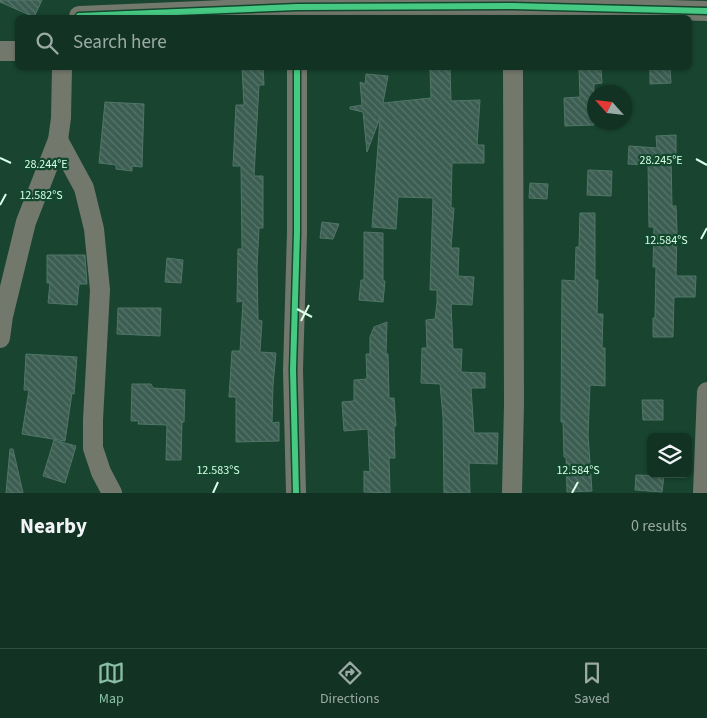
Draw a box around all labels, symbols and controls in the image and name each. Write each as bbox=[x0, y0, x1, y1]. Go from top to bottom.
search box bbox=[15, 15, 692, 70]
icon: search bbox=[33, 29, 61, 57]
text: Search here bbox=[73, 29, 167, 56]
north arrow bbox=[587, 85, 632, 130]
text: 28.245°E bbox=[639, 152, 683, 169]
text: 28.244°E bbox=[24, 156, 68, 173]
text: 12.582°S bbox=[19, 187, 63, 204]
text: 12.584°S bbox=[644, 232, 688, 249]
map controls bbox=[647, 433, 692, 478]
button: layers bbox=[647, 433, 692, 478]
text: 12.583°S bbox=[196, 462, 240, 479]
text: 12.584°S bbox=[556, 462, 600, 479]
text: Nearby bbox=[20, 511, 87, 541]
text: 0 results bbox=[631, 515, 687, 537]
tab: Map bbox=[97, 659, 125, 709]
tab: Directions bbox=[320, 659, 379, 709]
tab: Saved bbox=[574, 659, 610, 709]

